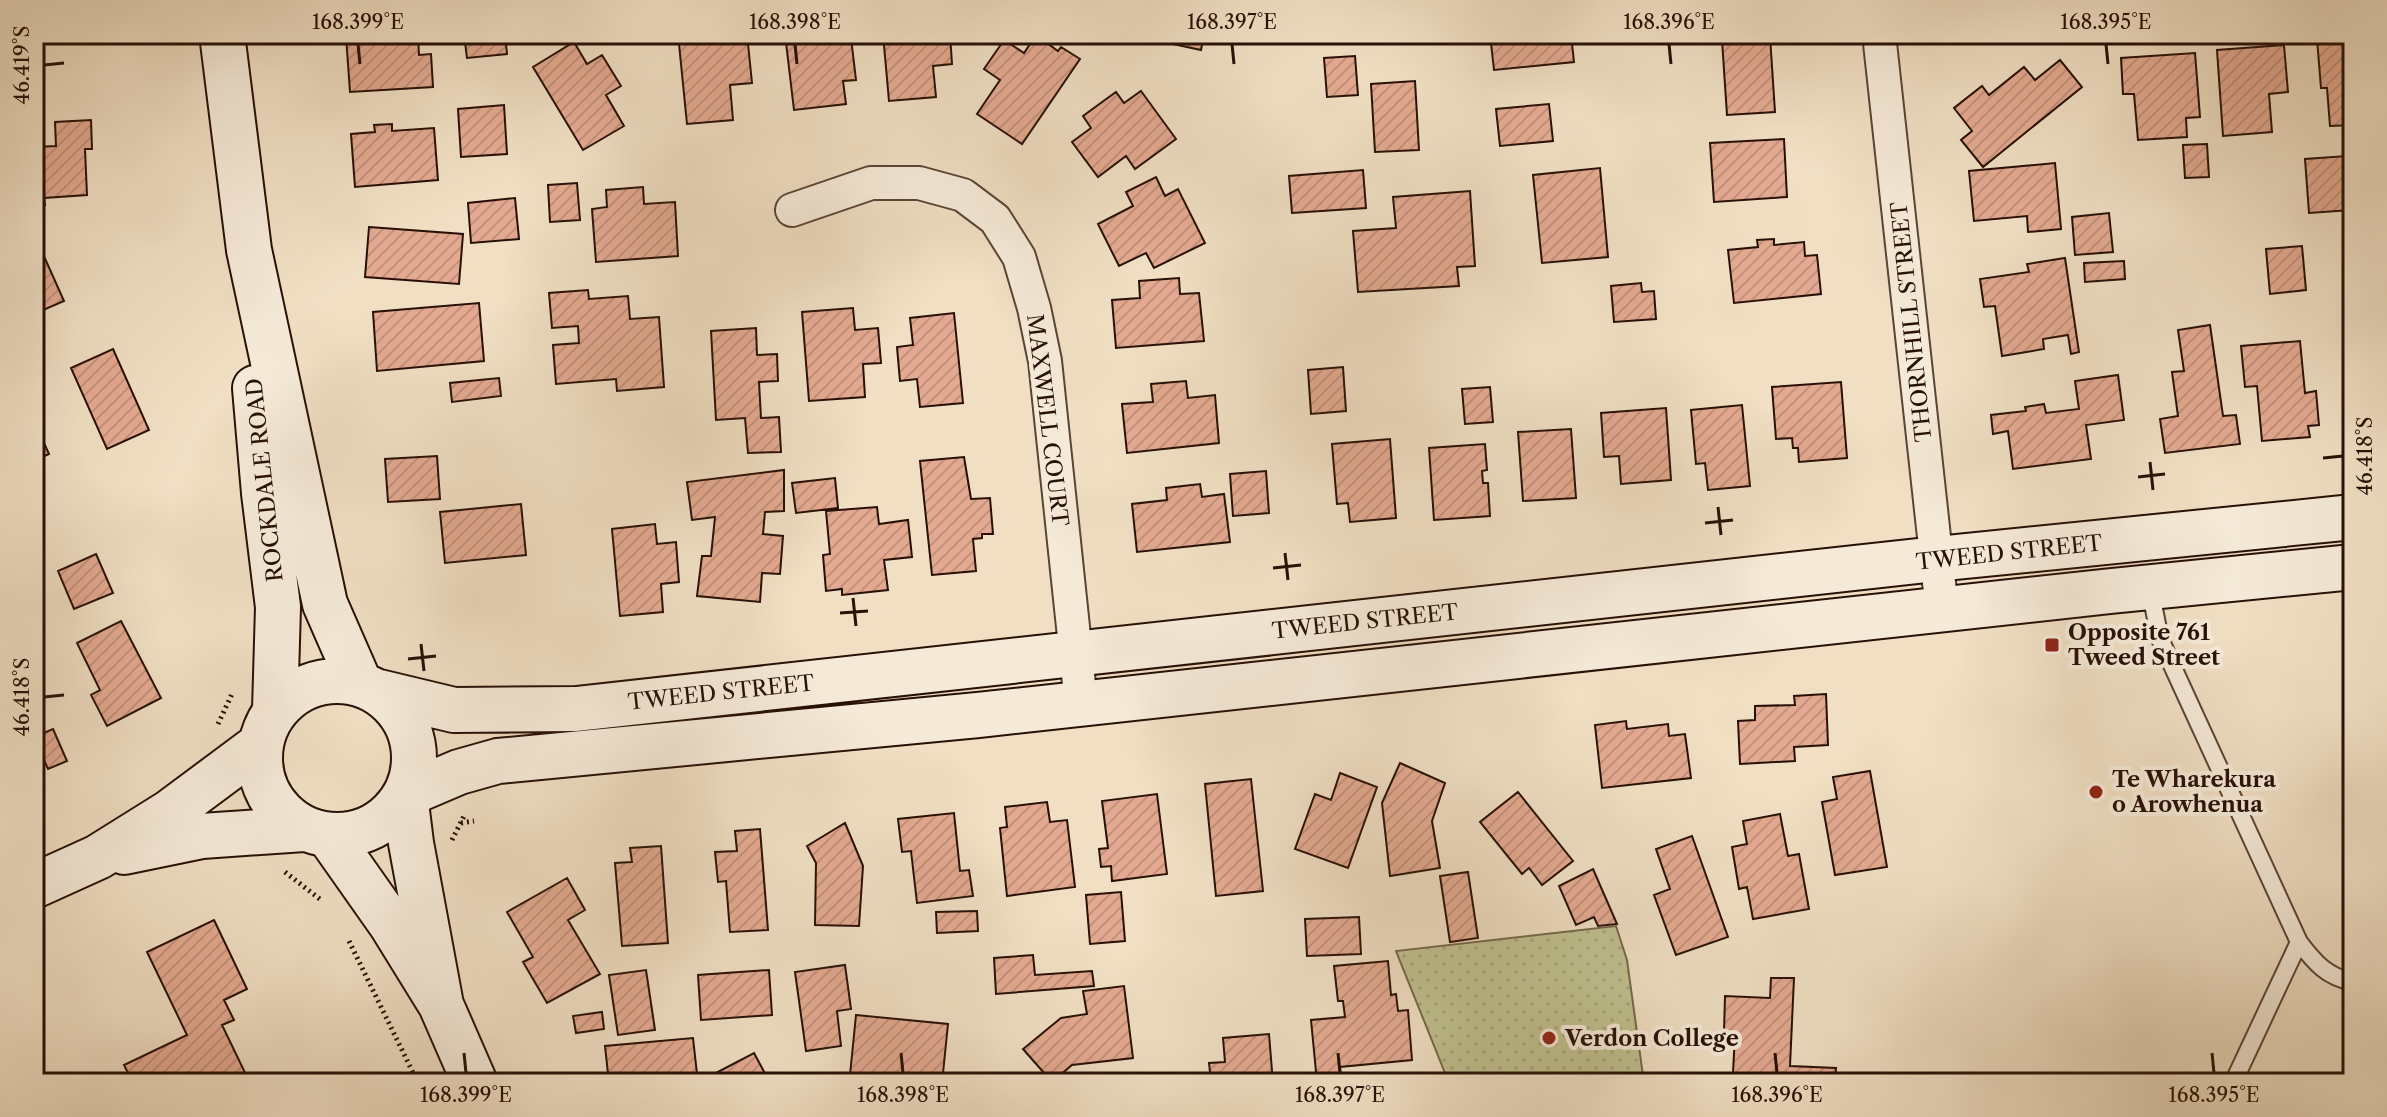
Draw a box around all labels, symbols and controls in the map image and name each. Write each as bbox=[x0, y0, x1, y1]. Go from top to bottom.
text: 168.399°E bbox=[312, 10, 404, 34]
text: 168.398°E bbox=[749, 10, 841, 34]
text: 168.397°E bbox=[1187, 10, 1277, 34]
text: 168.396°E bbox=[1623, 10, 1715, 34]
text: 168.395°E bbox=[2060, 10, 2152, 34]
text: 46.419°S bbox=[10, 26, 34, 104]
street label: THORNHILL STREET bbox=[1885, 200, 1938, 443]
street label: MAXWELL COURT bbox=[1021, 313, 1074, 528]
street label: ROCKDALE ROAD bbox=[240, 377, 289, 583]
text: 46.418°S bbox=[2353, 417, 2377, 495]
street label: TWEED STREET bbox=[1915, 529, 2104, 576]
street label: TWEED STREET bbox=[1271, 598, 1460, 645]
place label: Opposite 761 Tweed Street bbox=[2068, 619, 2220, 671]
marker: Opposite 761 Tweed Street bbox=[2043, 636, 2061, 654]
text: 46.418°S bbox=[10, 658, 34, 736]
street label: TWEED STREET bbox=[627, 669, 816, 716]
place label: Te Wharekura o Arowhenua bbox=[2112, 766, 2276, 818]
marker: Te Wharekura o Arowhenua bbox=[2087, 783, 2105, 801]
place label: Verdon College bbox=[1564, 1025, 1739, 1052]
marker: Verdon College bbox=[1540, 1029, 1558, 1047]
text: 168.399°E bbox=[420, 1083, 512, 1107]
text: 168.398°E bbox=[857, 1083, 949, 1107]
text: 168.397°E bbox=[1295, 1083, 1385, 1107]
text: 168.396°E bbox=[1731, 1083, 1823, 1107]
text: 168.395°E bbox=[2168, 1083, 2260, 1107]

